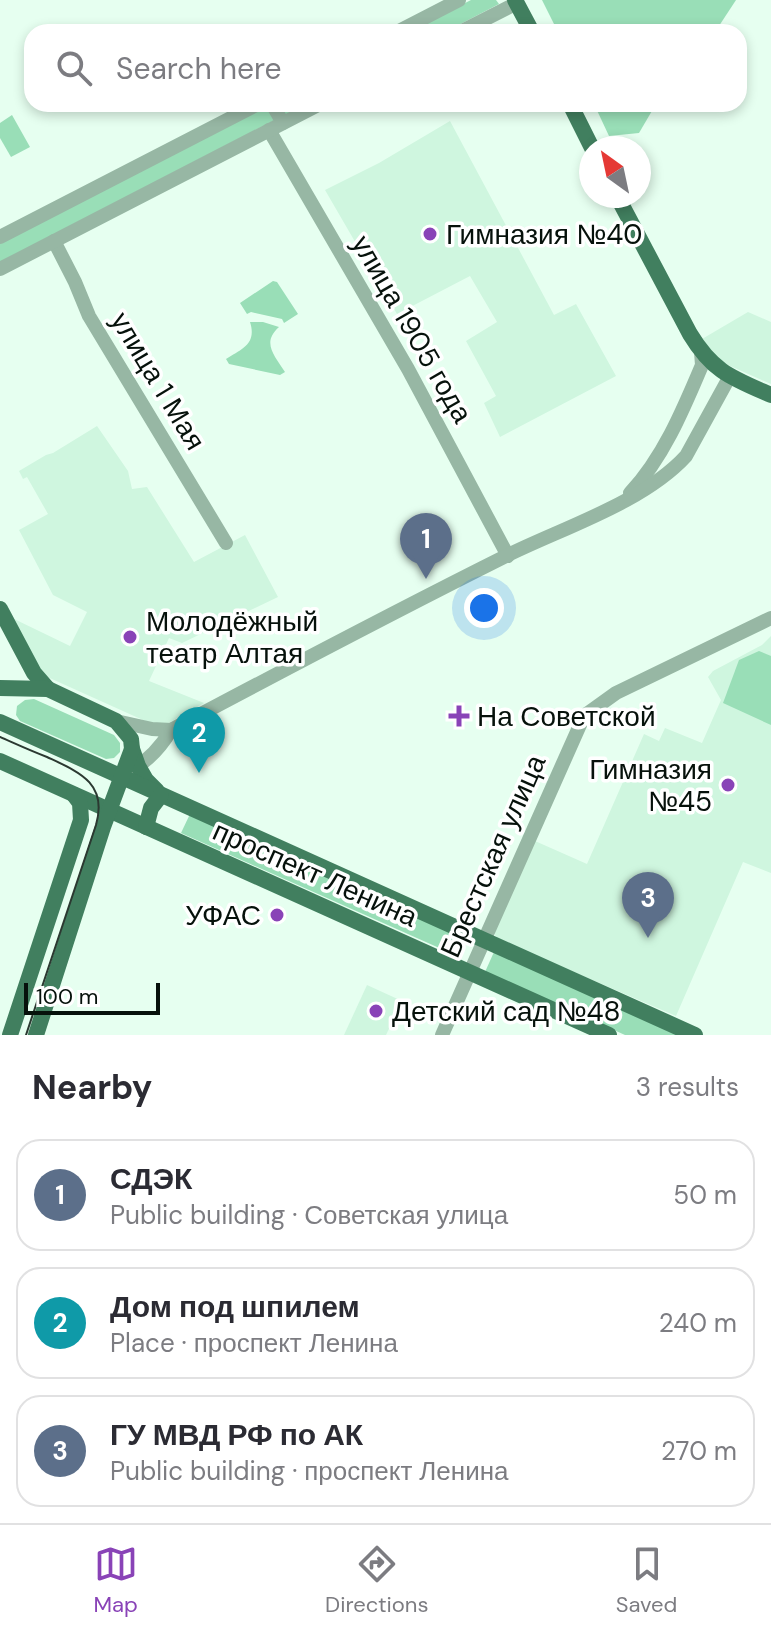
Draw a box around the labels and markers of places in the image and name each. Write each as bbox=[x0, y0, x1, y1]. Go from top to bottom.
place label: Гимназия №40 bbox=[446, 216, 642, 253]
marker: Гимназия №40 bbox=[421, 225, 439, 243]
pin: 1 bbox=[400, 513, 452, 579]
place label: Молодёжный театр Алтая bbox=[146, 603, 318, 672]
marker: Молодёжный театр Алтая bbox=[121, 628, 139, 646]
place label: На Советской bbox=[477, 698, 656, 735]
marker: На Советской bbox=[448, 705, 470, 727]
pin: 2 bbox=[173, 707, 225, 773]
place label: Гимназия №45 bbox=[589, 751, 712, 820]
marker: Гимназия №45 bbox=[719, 776, 737, 794]
pin: 3 bbox=[622, 872, 674, 938]
place label: УФАС bbox=[185, 897, 261, 934]
marker: УФАС bbox=[268, 906, 286, 924]
place label: Детский сад №48 bbox=[392, 993, 621, 1030]
marker: Детский сад №48 bbox=[367, 1002, 385, 1020]

